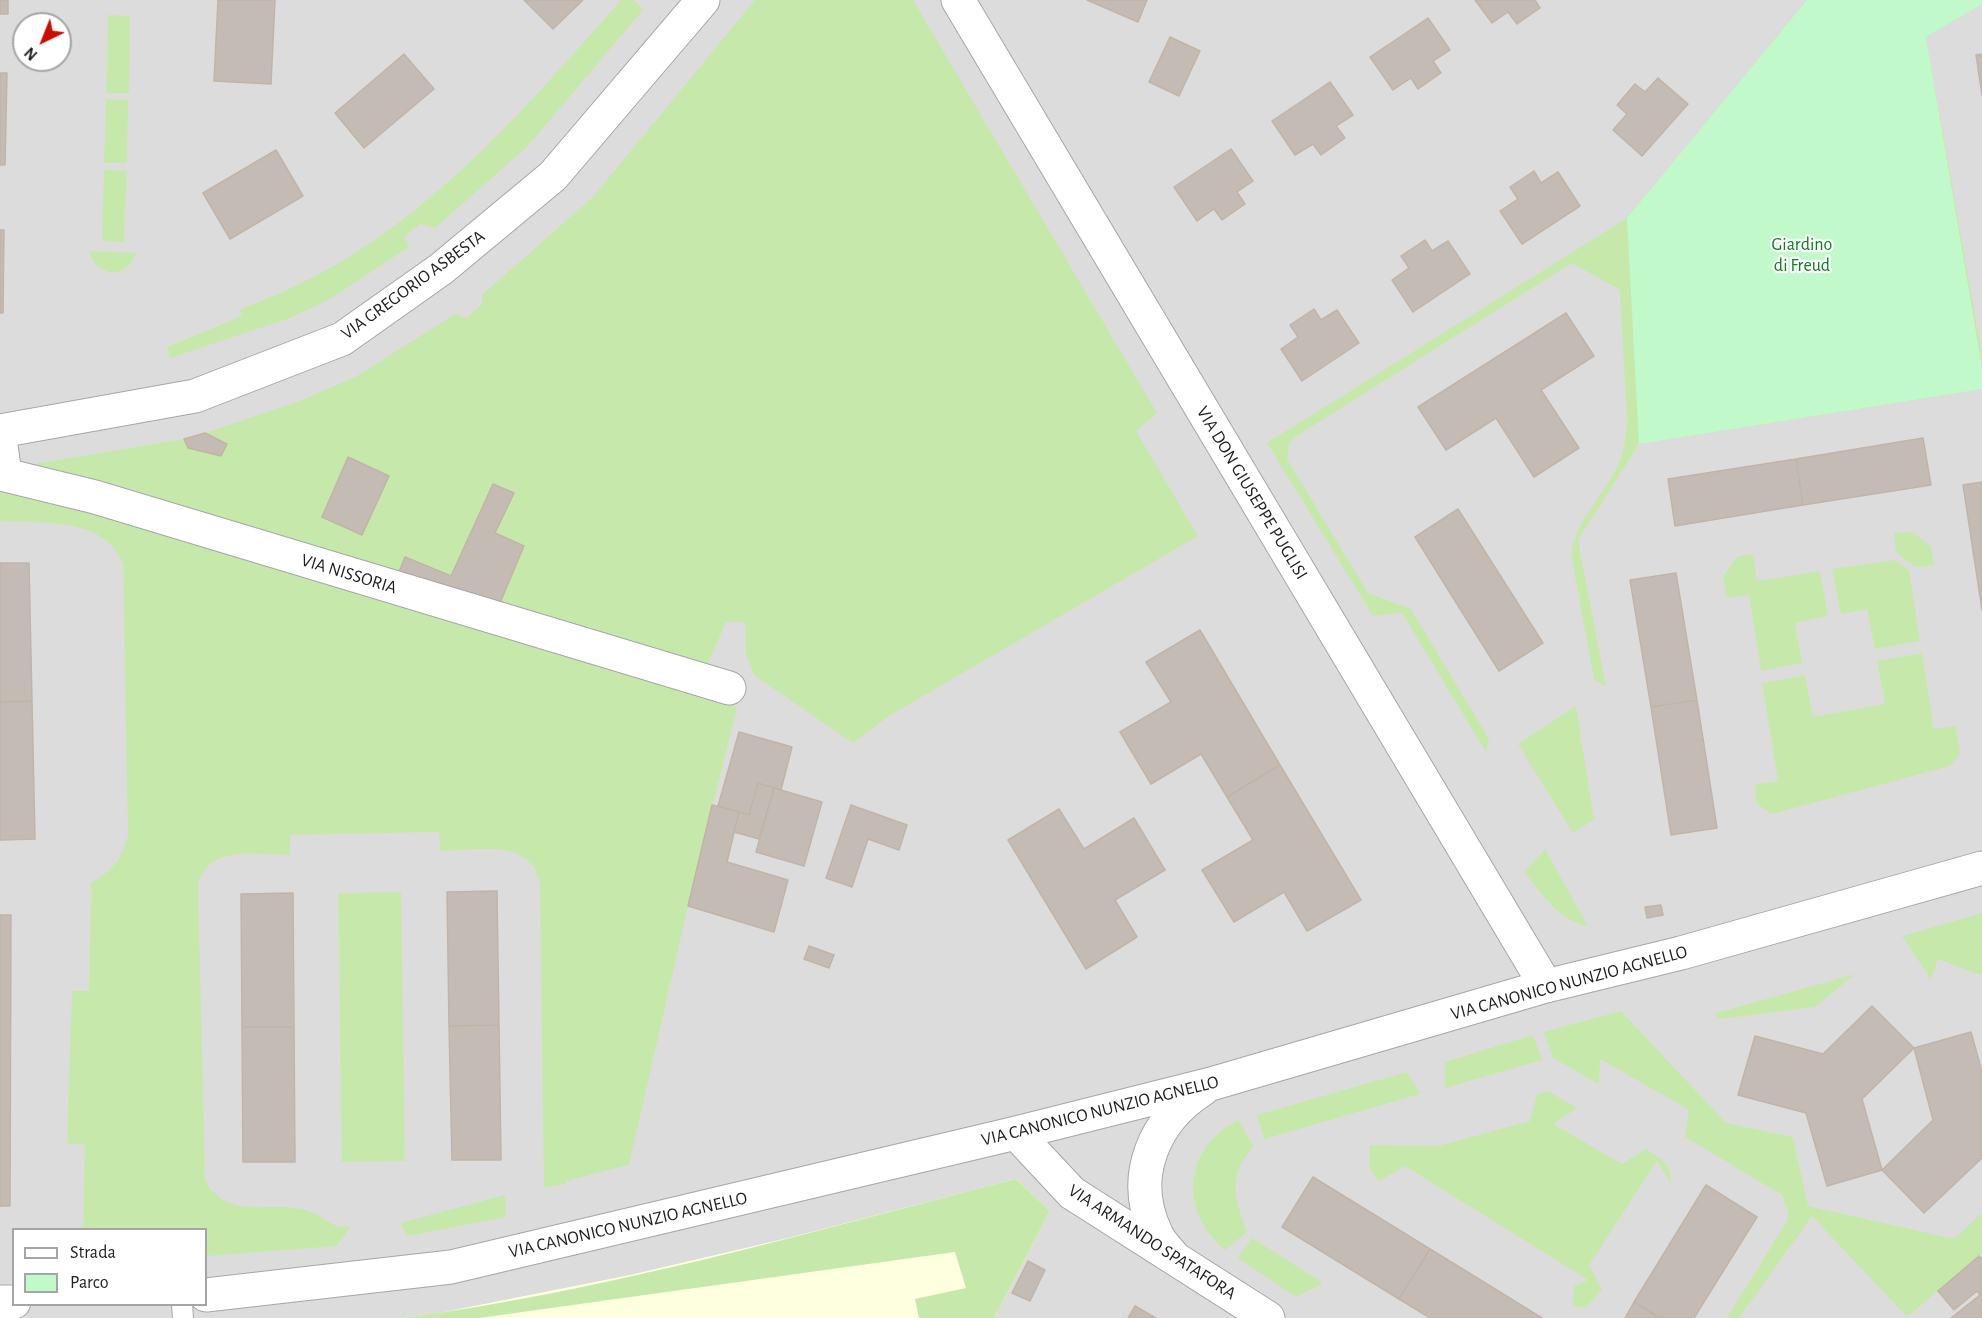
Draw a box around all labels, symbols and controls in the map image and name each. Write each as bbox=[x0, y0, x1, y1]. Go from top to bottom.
north arrow bbox=[12, 12, 72, 72]
text: N bbox=[22, 44, 41, 63]
street label: VIA GREGORIO ASBESTA bbox=[337, 226, 489, 344]
park label: Giardino di Freud bbox=[1772, 234, 1832, 276]
street label: VIA DON GIUSEPPE PUGLISI bbox=[1192, 403, 1312, 583]
street label: VIA NISSORIA bbox=[298, 549, 400, 599]
street label: VIA CANONICO NUNZIO AGNELLO bbox=[1448, 941, 1690, 1025]
street label: VIA CANONICO NUNZIO AGNELLO bbox=[979, 1071, 1221, 1151]
street label: VIA ARMANDO SPATAFORA bbox=[1064, 1180, 1240, 1304]
street label: VIA CANONICO NUNZIO AGNELLO bbox=[507, 1187, 749, 1263]
legend bbox=[12, 1228, 207, 1306]
text: Strada bbox=[70, 1244, 116, 1262]
text: Parco bbox=[70, 1274, 109, 1292]

